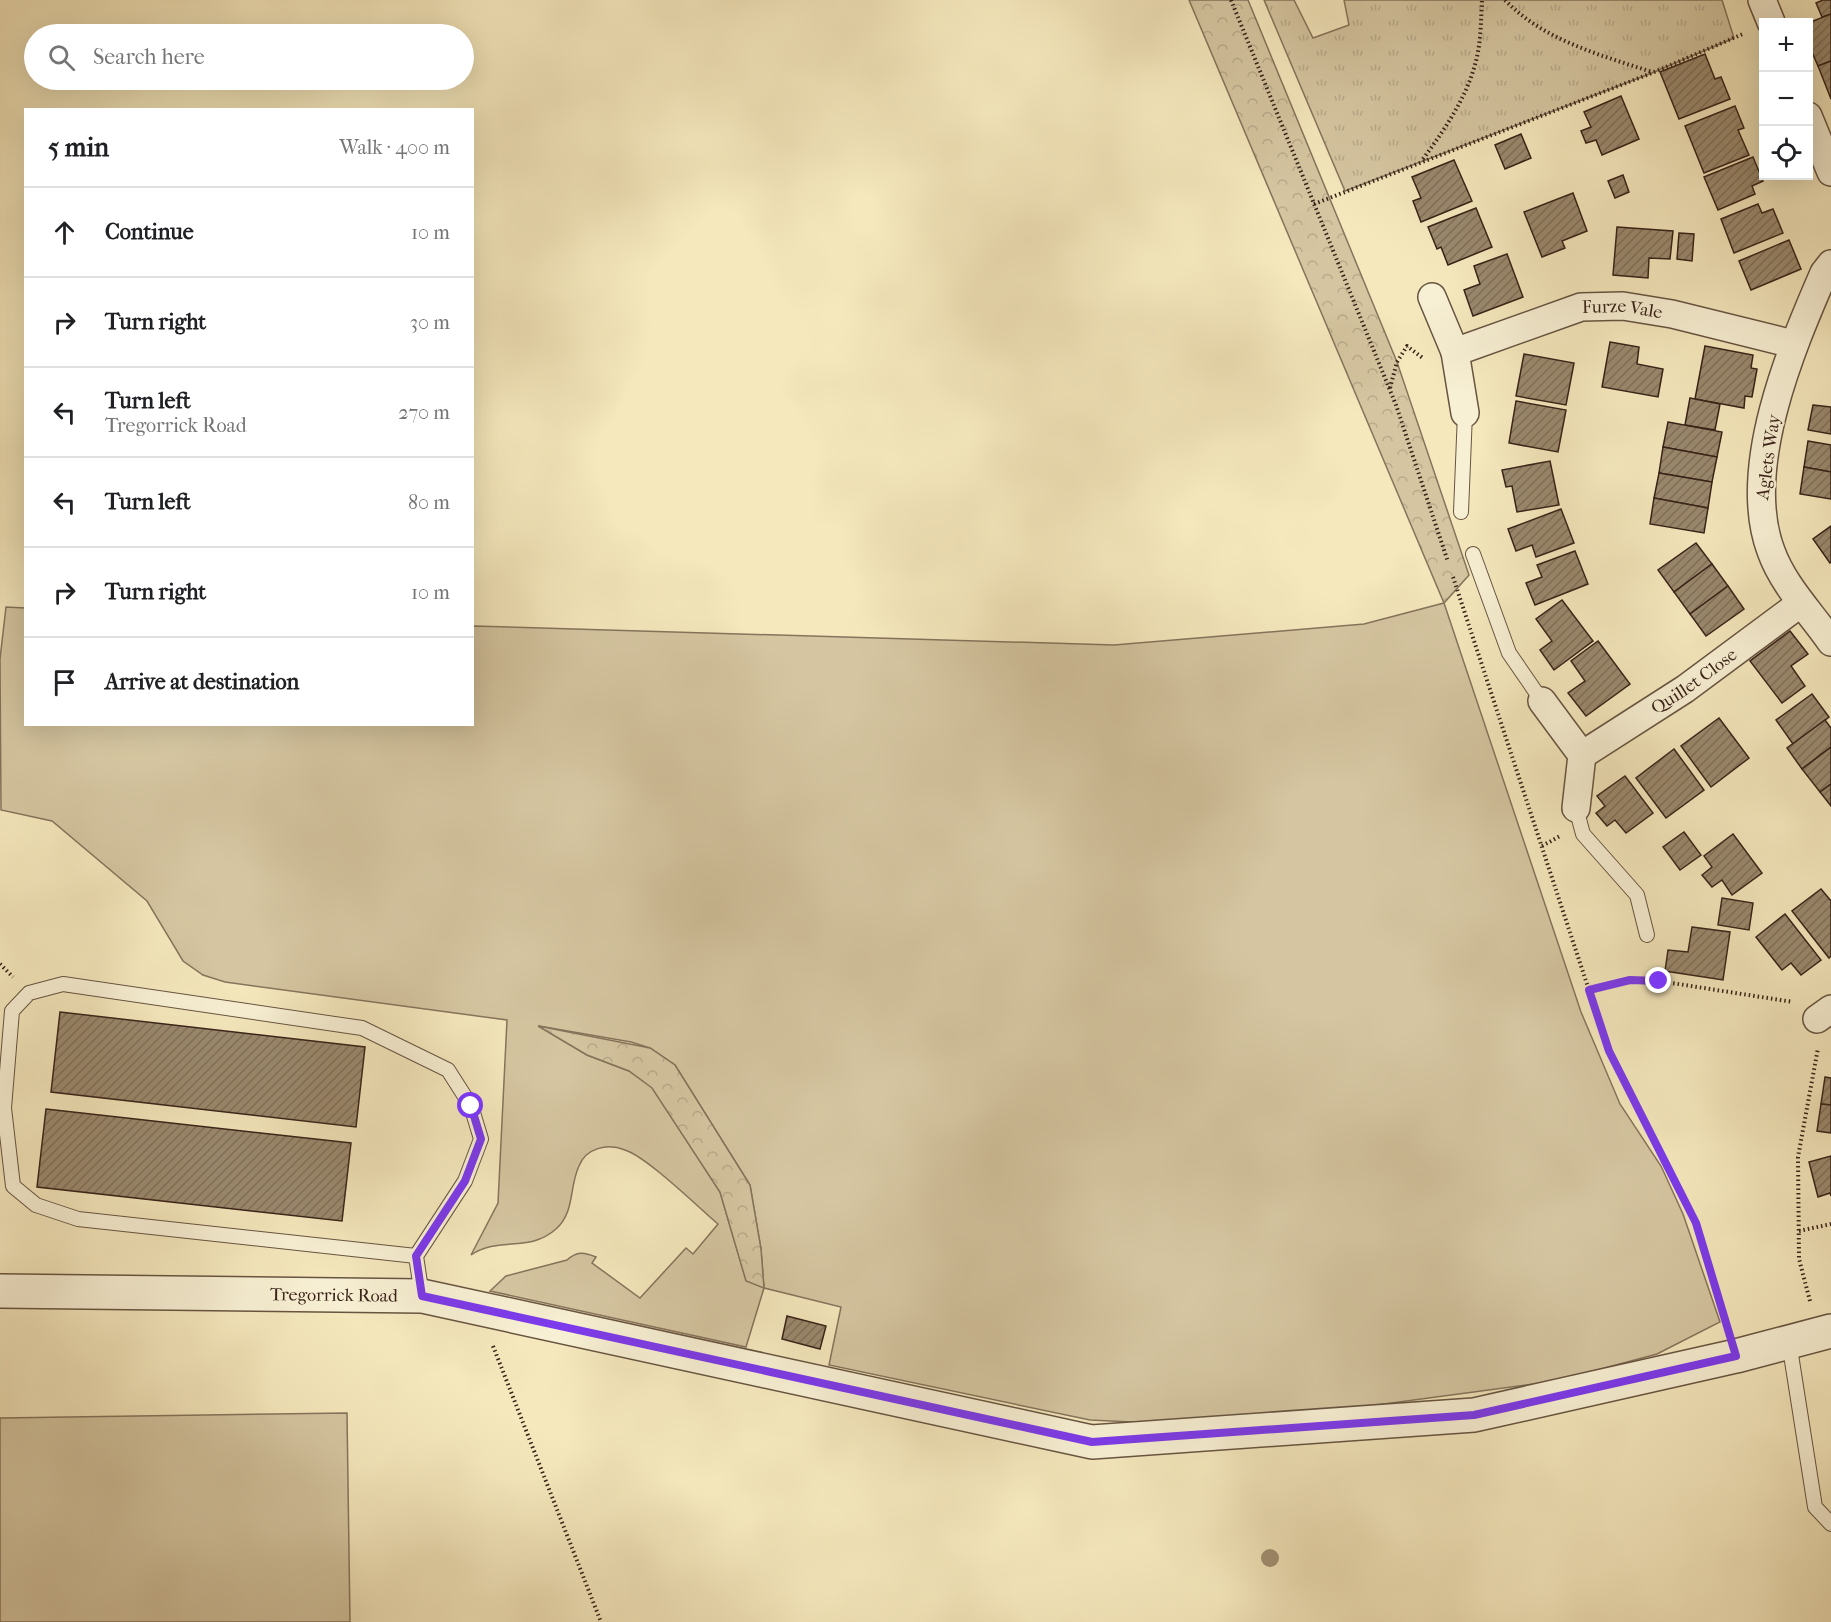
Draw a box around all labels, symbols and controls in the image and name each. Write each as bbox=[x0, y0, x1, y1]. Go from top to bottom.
map controls bbox=[1759, 18, 1813, 180]
button: + bbox=[1759, 18, 1813, 72]
search box bbox=[24, 24, 474, 90]
icon: search bbox=[45, 41, 78, 74]
text: Search here bbox=[93, 44, 205, 70]
button: − bbox=[1759, 72, 1813, 126]
button: locate bbox=[1759, 126, 1813, 180]
text: 5 min bbox=[48, 132, 109, 163]
text: Walk · 400 m bbox=[339, 136, 450, 159]
icon: ahead bbox=[48, 216, 81, 249]
text: Continue bbox=[105, 219, 194, 245]
text: 10 m bbox=[411, 221, 450, 244]
street label: Furze Vale bbox=[1582, 296, 1664, 323]
icon: right bbox=[48, 306, 81, 339]
text: Turn right bbox=[105, 309, 206, 335]
text: 30 m bbox=[410, 311, 450, 334]
text: Turn left bbox=[105, 388, 191, 414]
icon: left bbox=[48, 396, 81, 429]
text: 270 m bbox=[398, 401, 450, 424]
street label: Aglets Way bbox=[1752, 412, 1785, 502]
text: Tregorrick Road bbox=[105, 414, 247, 437]
icon: left bbox=[48, 486, 81, 519]
text: Turn left bbox=[105, 489, 191, 515]
text: 80 m bbox=[408, 491, 450, 514]
icon: right bbox=[48, 576, 81, 609]
text: Turn right bbox=[105, 579, 206, 605]
text: 10 m bbox=[411, 581, 450, 604]
street label: Quillet Close bbox=[1647, 644, 1741, 719]
icon: arrive bbox=[48, 666, 81, 699]
text: Arrive at destination bbox=[105, 669, 299, 695]
route end bbox=[1645, 967, 1671, 993]
route start bbox=[457, 1092, 483, 1118]
street label: Tregorrick Road bbox=[270, 1284, 398, 1307]

